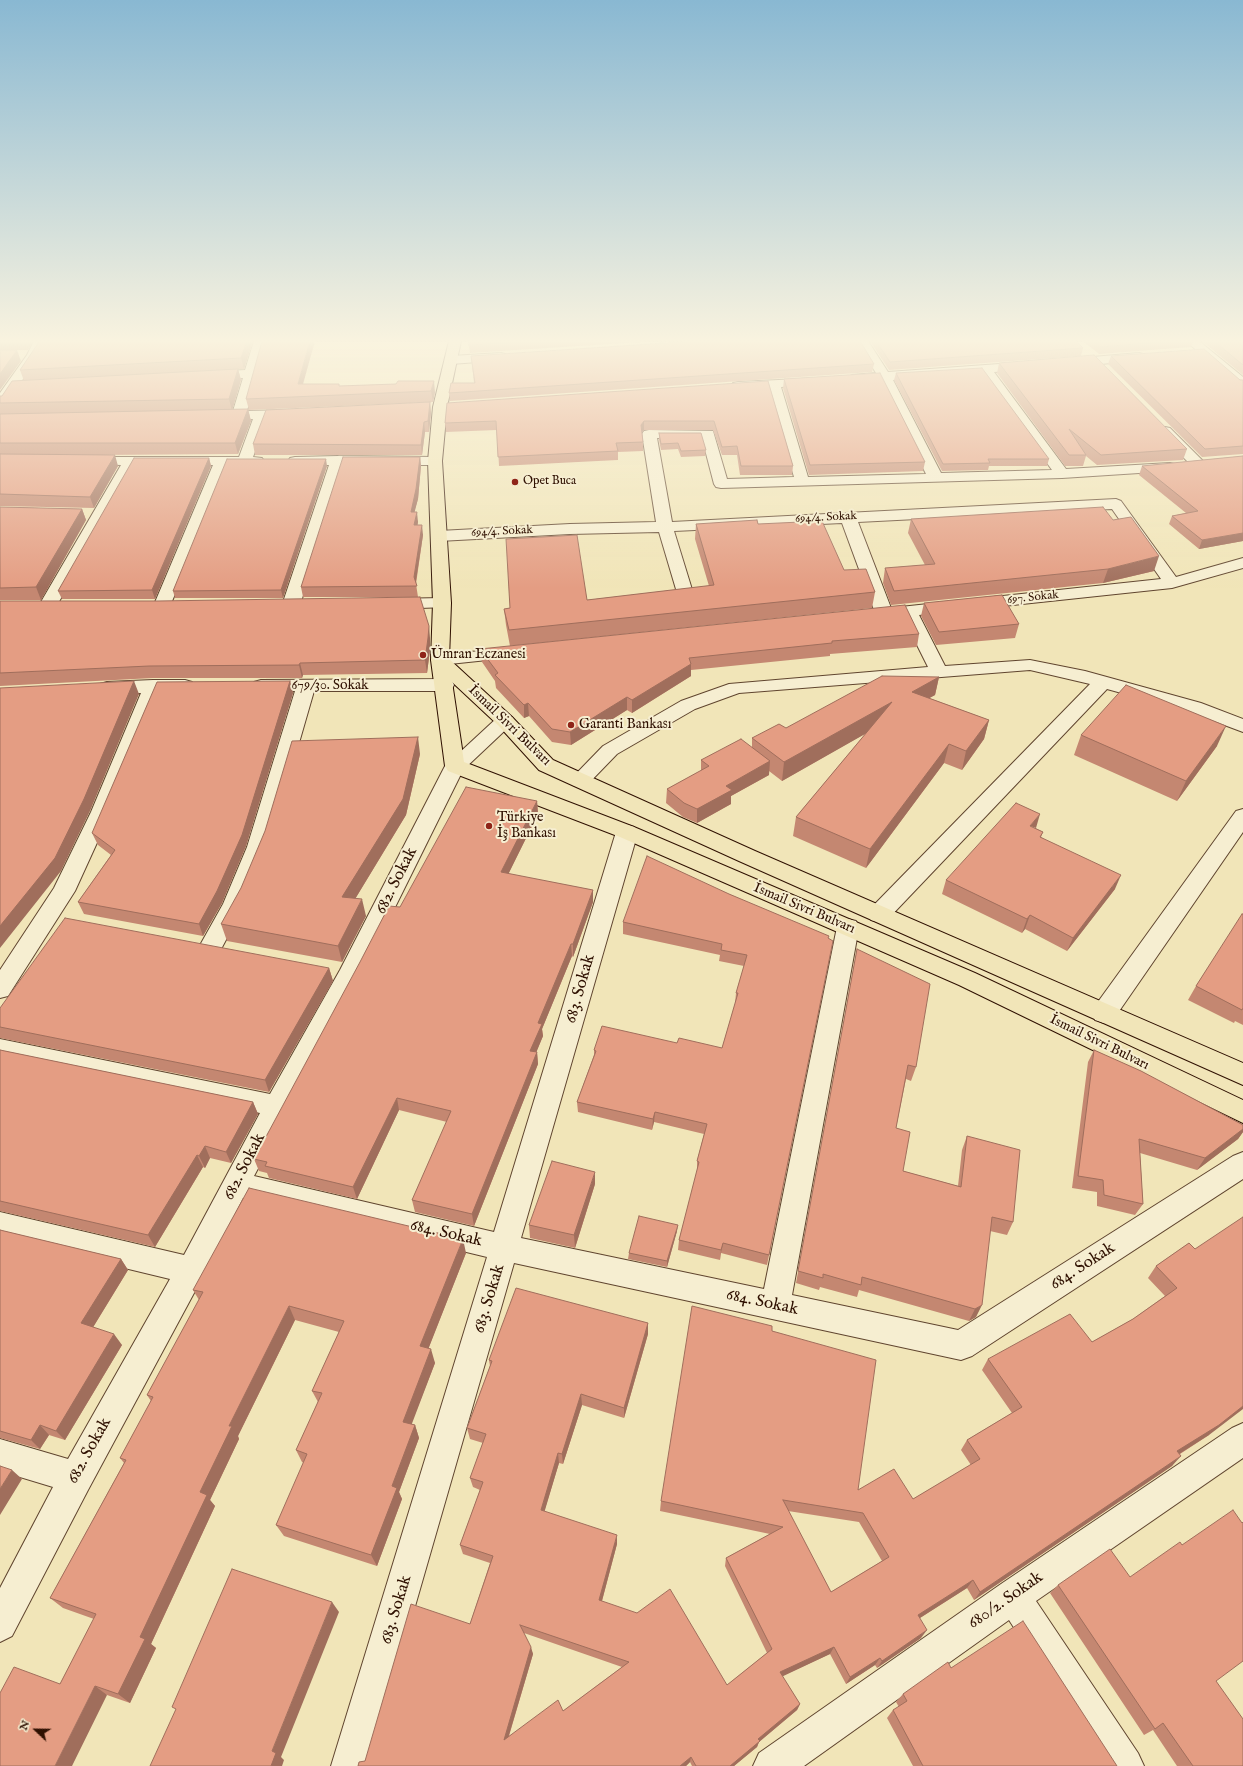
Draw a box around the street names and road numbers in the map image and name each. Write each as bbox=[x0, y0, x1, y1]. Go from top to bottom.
street label: 694/4. Sokak bbox=[795, 509, 857, 527]
street label: 694/4. Sokak bbox=[471, 523, 533, 541]
street label: 697. Sokak bbox=[1007, 588, 1059, 608]
street label: 679/30. Sokak bbox=[291, 678, 369, 694]
street label: İsmail Sivri Bulvarı bbox=[464, 682, 554, 770]
street label: 682. Sokak bbox=[371, 844, 423, 918]
street label: İsmail Sivri Bulvarı bbox=[751, 880, 857, 938]
street label: 683. Sokak bbox=[561, 952, 601, 1026]
street label: İsmail Sivri Bulvarı bbox=[1046, 1012, 1152, 1074]
street label: 682. Sokak bbox=[219, 1130, 271, 1204]
street label: 684. Sokak bbox=[408, 1216, 484, 1252]
street label: 684. Sokak bbox=[1047, 1238, 1119, 1296]
street label: 683. Sokak bbox=[470, 1262, 510, 1336]
street label: 684. Sokak bbox=[724, 1285, 800, 1321]
street label: 682. Sokak bbox=[64, 1414, 116, 1488]
street label: 680/2. Sokak bbox=[965, 1568, 1047, 1634]
street label: 683. Sokak bbox=[377, 1573, 417, 1647]

